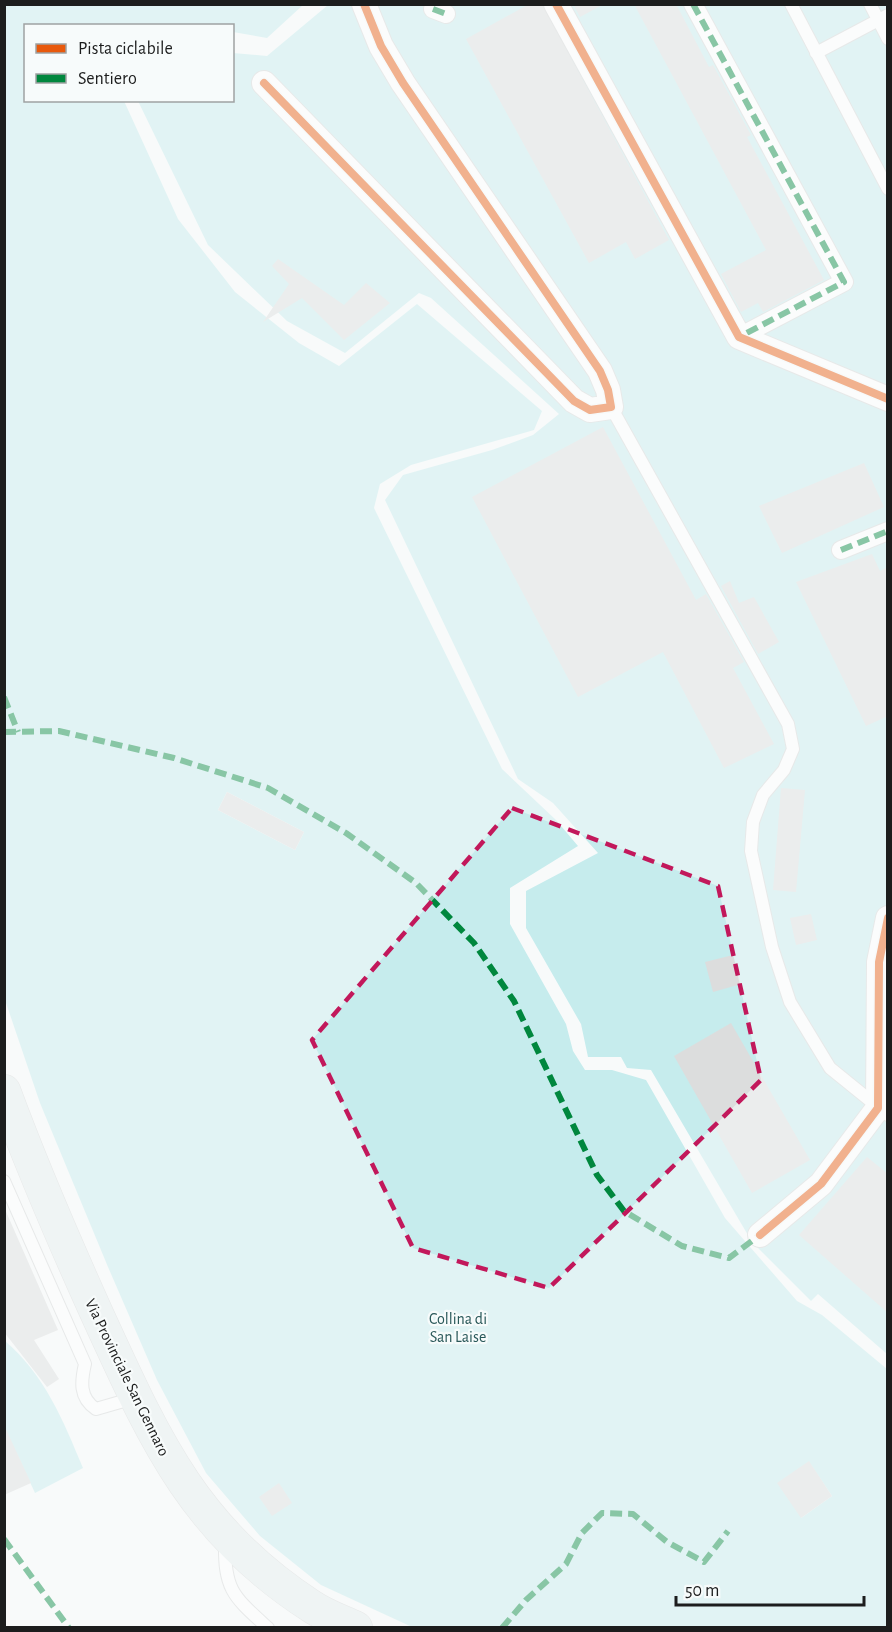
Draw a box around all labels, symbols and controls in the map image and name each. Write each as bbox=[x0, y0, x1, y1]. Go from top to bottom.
legend bbox=[24, 24, 234, 102]
text: Pista ciclabile bbox=[78, 40, 173, 58]
text: Sentiero bbox=[78, 70, 137, 88]
street label: Via Provinciale San Gennaro bbox=[82, 1296, 172, 1459]
park label: Collina di San Laise bbox=[429, 1311, 487, 1345]
scale bar bbox=[676, 1569, 864, 1607]
text: 50 m bbox=[685, 1582, 719, 1600]

